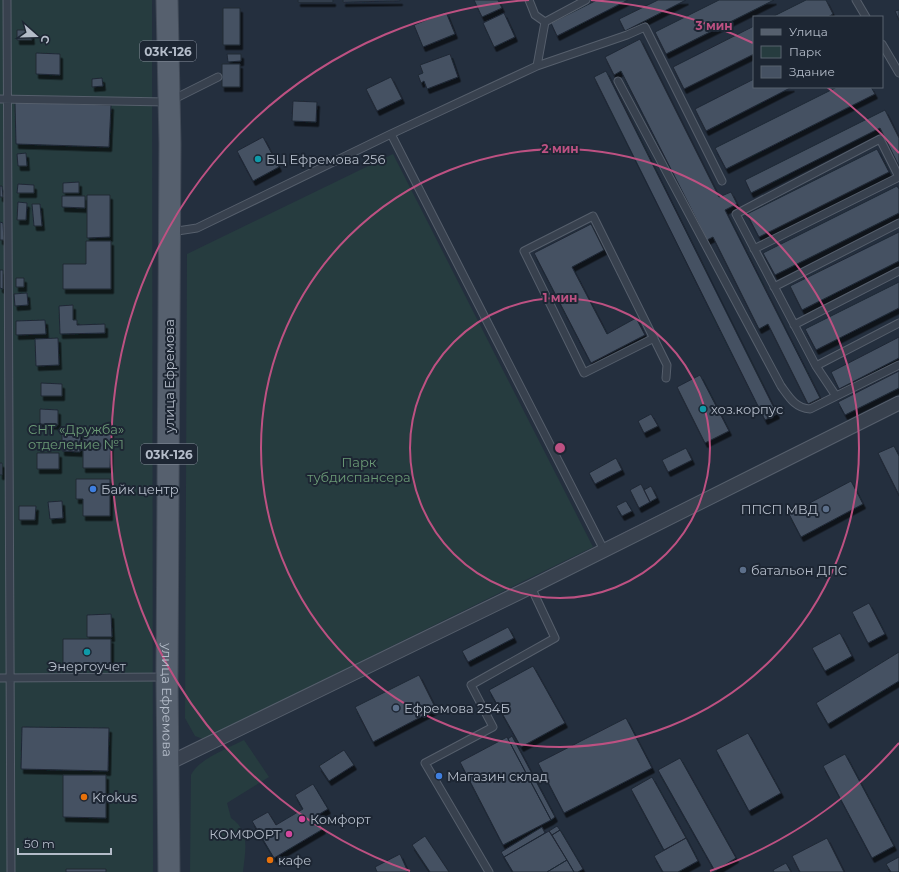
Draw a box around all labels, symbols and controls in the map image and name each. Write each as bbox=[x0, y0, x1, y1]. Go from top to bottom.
north arrow bbox=[16, 16, 56, 56]
legend bbox=[753, 16, 883, 88]
text: 3 мин bbox=[694, 18, 733, 33]
text: Улица bbox=[789, 24, 828, 39]
text: С bbox=[37, 33, 53, 46]
road number: 03К-126 bbox=[140, 41, 196, 61]
text: Парк bbox=[789, 44, 821, 59]
text: Здание bbox=[789, 64, 835, 79]
text: 2 мин bbox=[541, 141, 579, 156]
place label: БЦ Ефремова 256 bbox=[266, 151, 385, 167]
marker: БЦ Ефремова 256 bbox=[253, 154, 263, 164]
text: 1 мин bbox=[543, 290, 577, 305]
street label: улица Ефремова bbox=[161, 319, 177, 434]
place label: хоз.корпус bbox=[711, 401, 783, 417]
marker: хоз.корпус bbox=[698, 404, 708, 414]
park label: СНТ «Дружба» отделение №1 bbox=[28, 421, 124, 452]
centre of rings bbox=[553, 441, 567, 455]
road number: 03К-126 bbox=[141, 444, 197, 464]
park label: Парк тубдиспансера bbox=[307, 454, 411, 485]
place label: Байк центр bbox=[101, 481, 179, 497]
marker: Байк центр bbox=[88, 484, 98, 494]
place label: ППСП МВД bbox=[741, 501, 818, 517]
marker: ППСП МВД bbox=[821, 504, 831, 514]
place label: батальон ДПС bbox=[751, 562, 847, 578]
marker: батальон ДПС bbox=[738, 565, 748, 575]
street label: улица Ефремова bbox=[159, 642, 176, 757]
marker: Энергоучет bbox=[82, 647, 92, 657]
place label: Энергоучет bbox=[48, 658, 127, 674]
place label: Ефремова 254Б bbox=[404, 700, 510, 716]
marker: Ефремова 254Б bbox=[391, 703, 401, 713]
place label: Магазин склад bbox=[447, 768, 548, 784]
marker: Магазин склад bbox=[434, 771, 444, 781]
place label: Krokus bbox=[92, 789, 137, 805]
marker: Krokus bbox=[79, 792, 89, 802]
place label: Комфорт bbox=[310, 811, 371, 827]
marker: Комфорт bbox=[297, 814, 307, 824]
place label: КОМФОРТ bbox=[209, 826, 281, 842]
marker: КОМФОРТ bbox=[284, 829, 294, 839]
scale bar bbox=[18, 830, 111, 856]
text: 50 m bbox=[24, 836, 55, 851]
place label: кафе bbox=[278, 852, 311, 868]
marker: кафе bbox=[265, 855, 275, 865]

